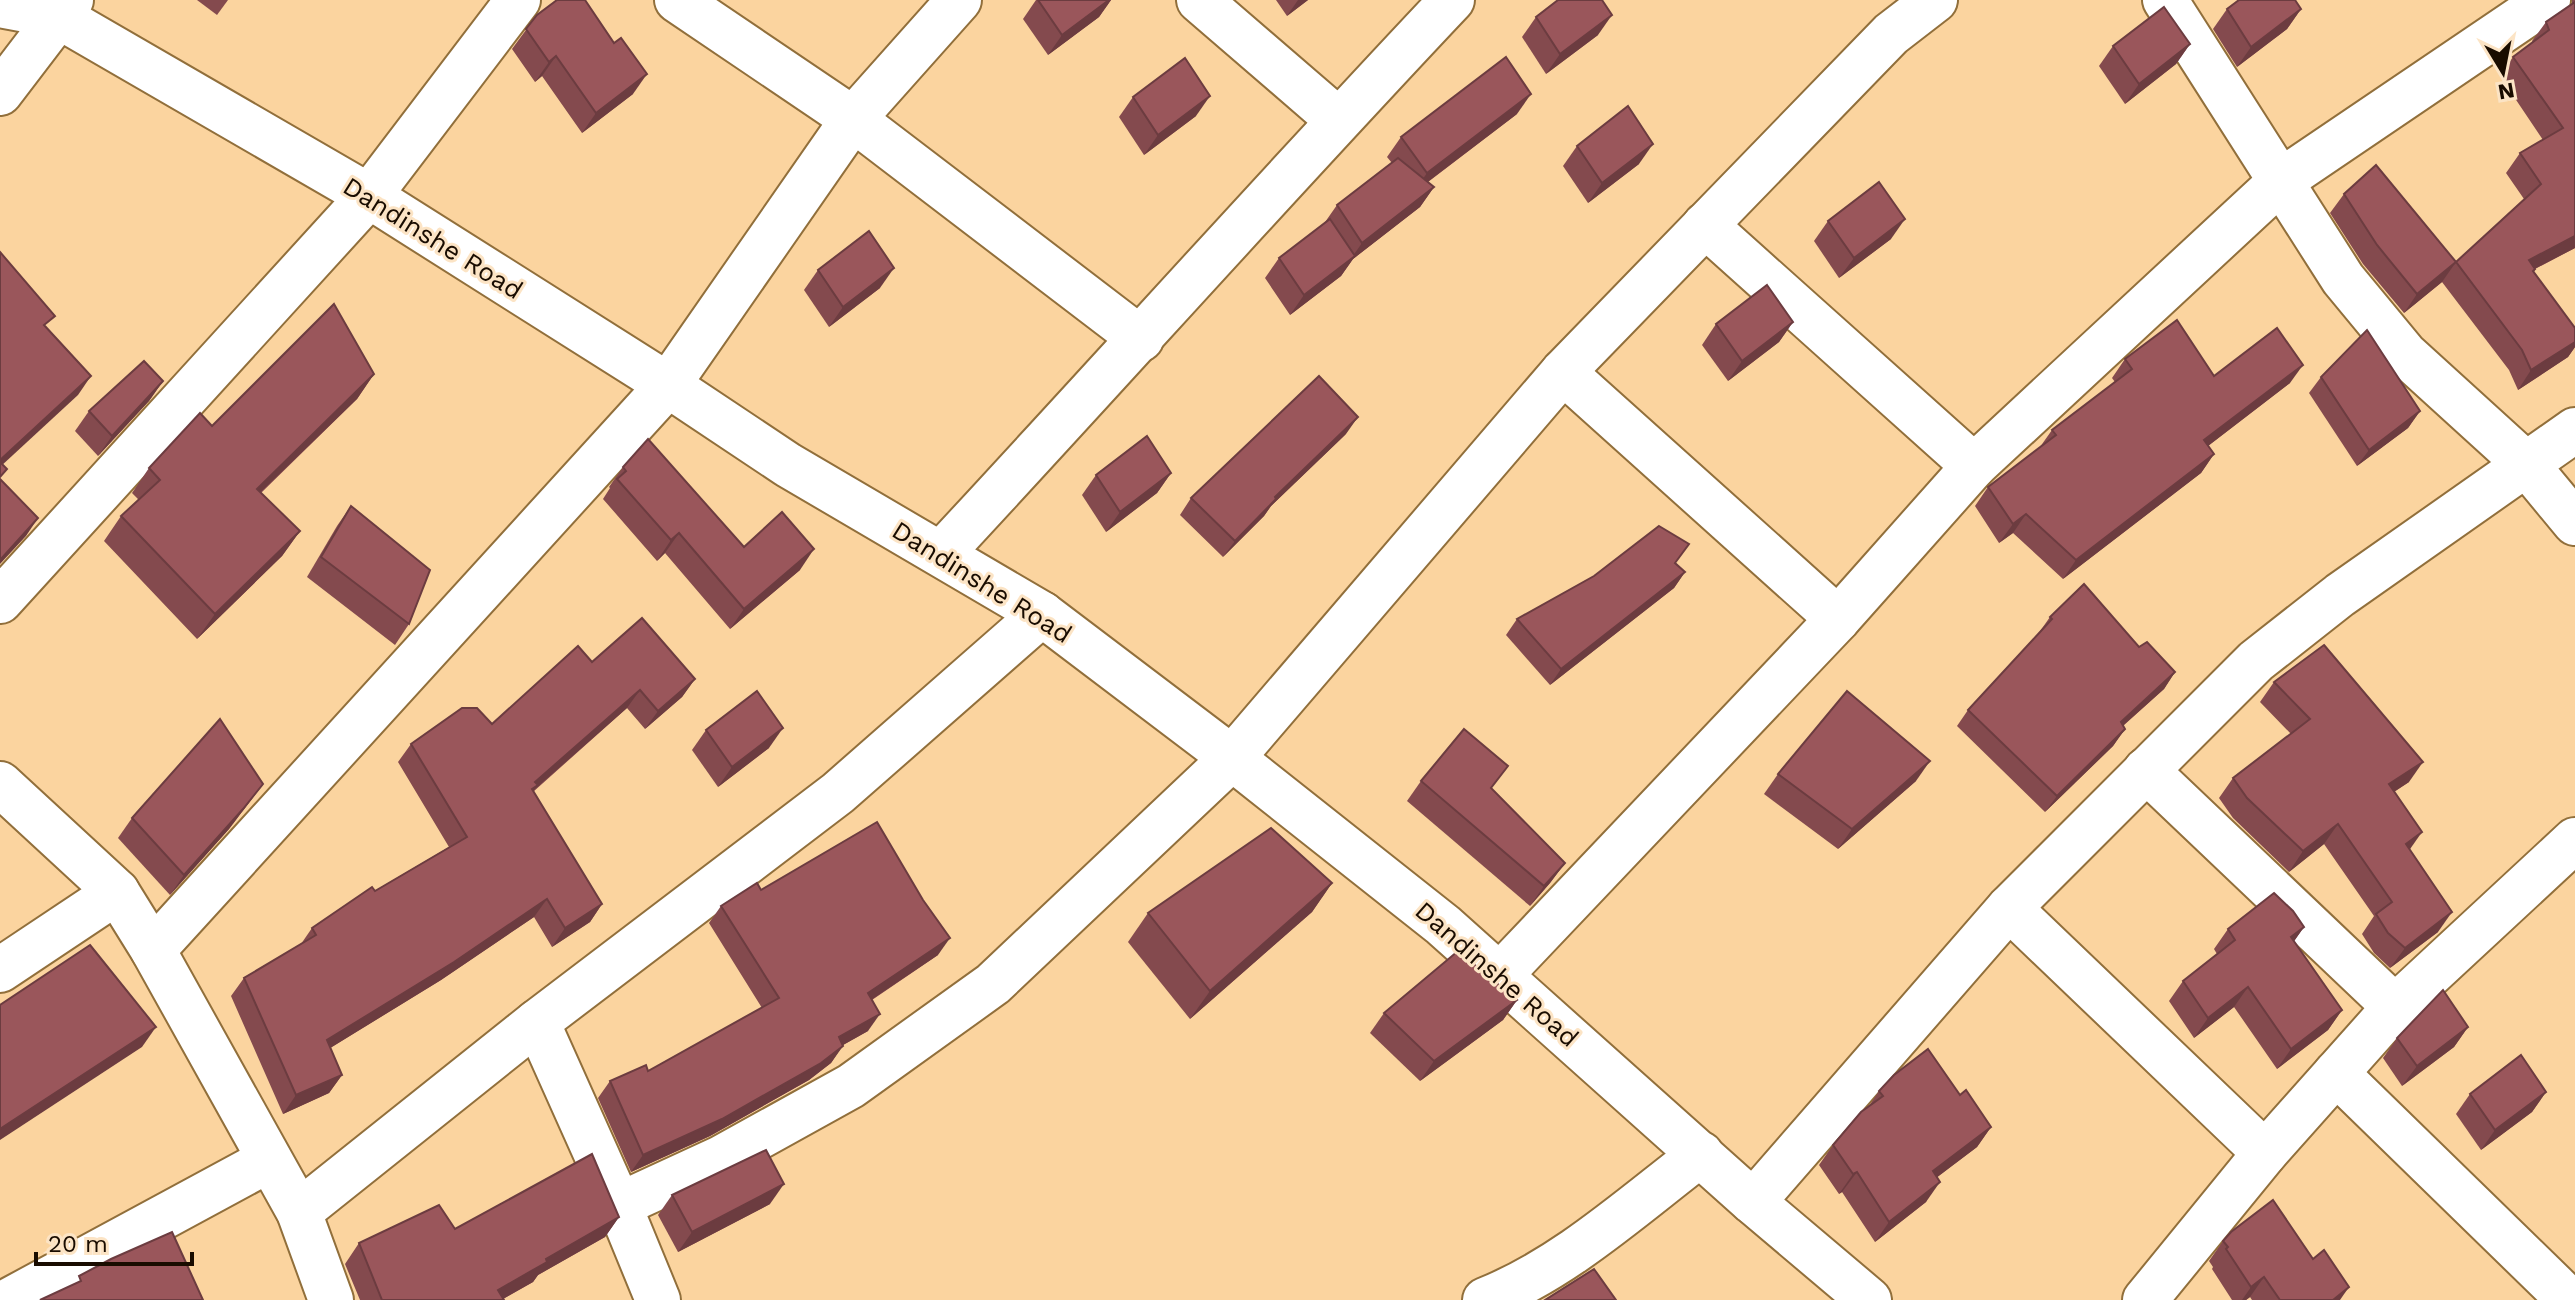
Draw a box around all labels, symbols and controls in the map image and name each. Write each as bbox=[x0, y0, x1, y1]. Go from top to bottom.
north arrow bbox=[2463, 32, 2543, 112]
text: N bbox=[2496, 77, 2517, 105]
street label: Dandinshe Road bbox=[338, 171, 528, 305]
street label: Dandinshe Road bbox=[887, 515, 1077, 649]
street label: Dandinshe Road bbox=[1409, 895, 1585, 1053]
scale bar bbox=[36, 1216, 192, 1266]
text: 20 m bbox=[48, 1230, 108, 1258]

